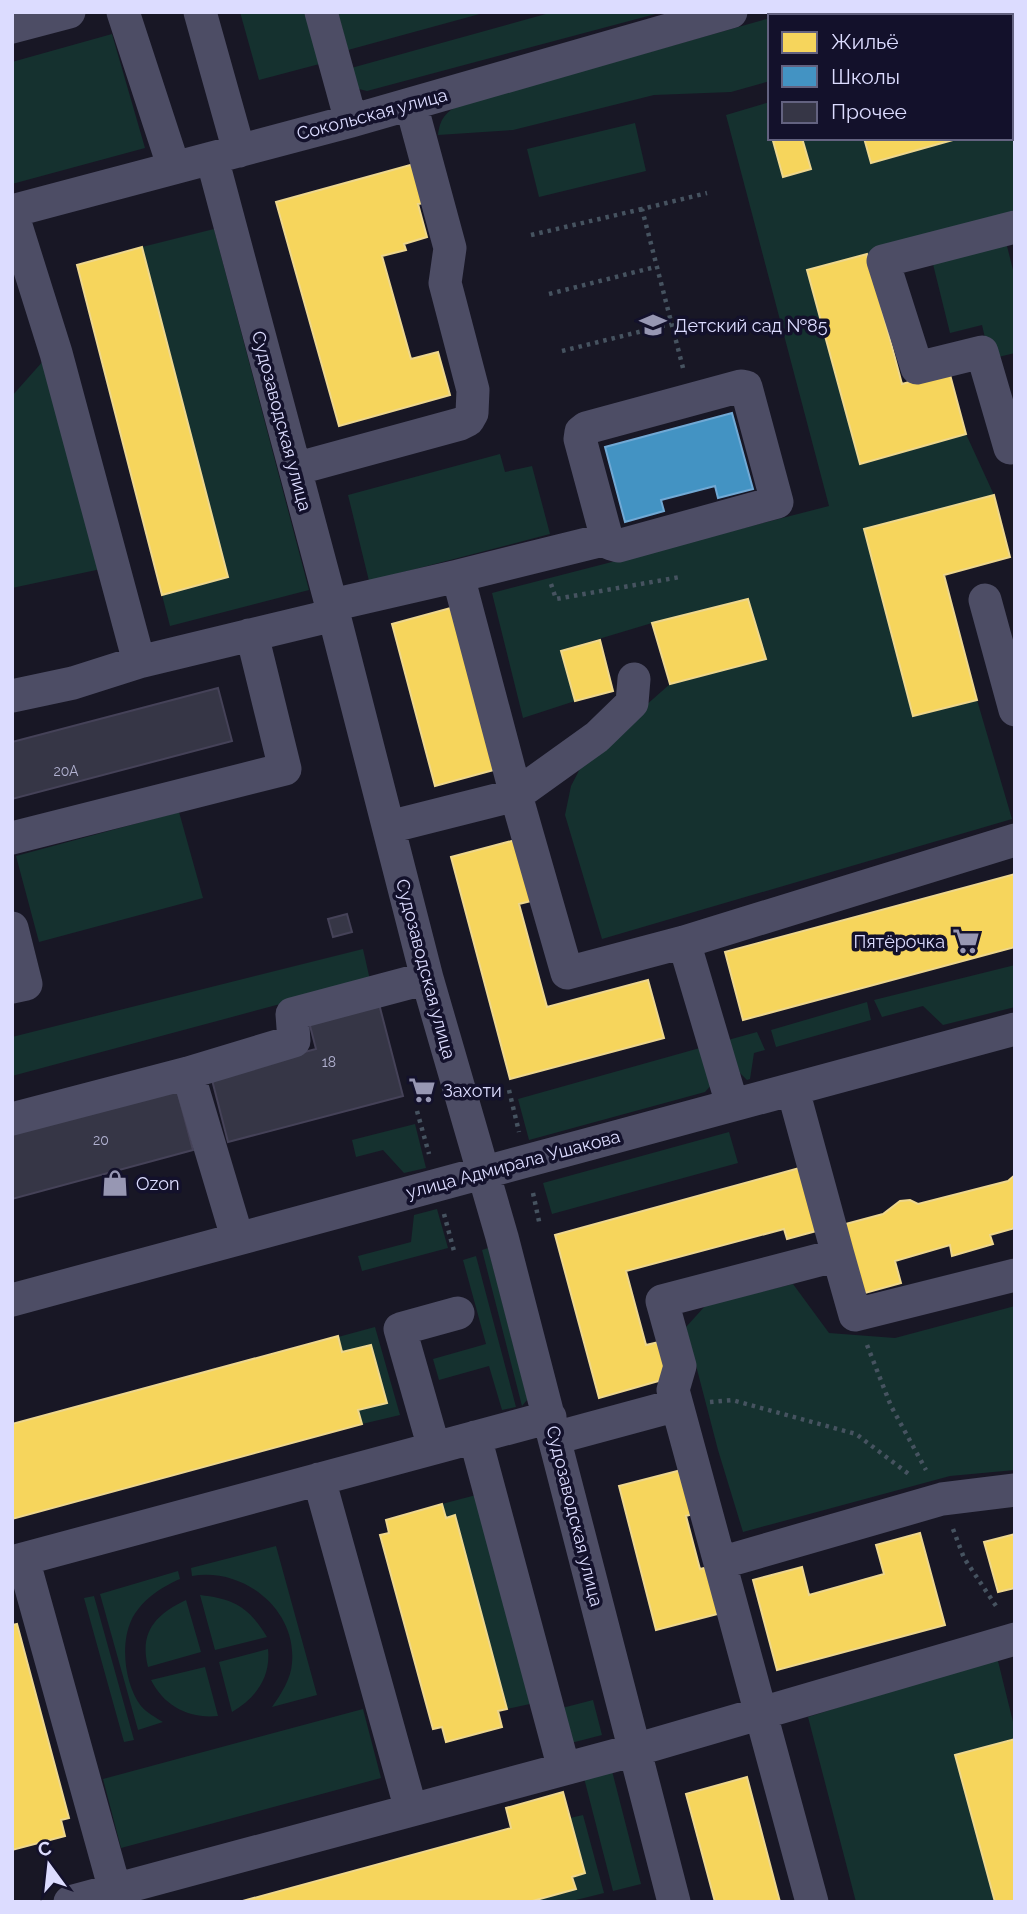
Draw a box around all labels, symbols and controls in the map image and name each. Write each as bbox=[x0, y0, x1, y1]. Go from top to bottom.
legend bbox=[768, 14, 1013, 140]
text: Жильё bbox=[831, 29, 899, 54]
text: Школы bbox=[831, 64, 900, 89]
street label: Сокольская улица bbox=[294, 84, 450, 144]
text: Прочее bbox=[831, 99, 907, 124]
school or university icon: Детский сад №85 bbox=[638, 310, 668, 340]
place label: Детский сад №85 bbox=[674, 315, 828, 336]
street label: Судозаводская улица bbox=[248, 329, 316, 513]
house number: 20А bbox=[53, 763, 79, 779]
street label: Судозаводская улица bbox=[392, 877, 460, 1061]
supermarket icon: Пятёрочка bbox=[951, 926, 981, 956]
place label: Пятёрочка bbox=[853, 931, 945, 952]
house number: 18 bbox=[322, 1054, 336, 1070]
supermarket icon: Захоти bbox=[407, 1075, 437, 1105]
place label: Захоти bbox=[443, 1080, 502, 1101]
street label: улица Адмирала Ушакова bbox=[404, 1125, 622, 1203]
house number: 20 bbox=[93, 1132, 109, 1148]
shop icon: Ozon bbox=[100, 1168, 130, 1198]
place label: Ozon bbox=[136, 1173, 179, 1194]
street label: Судозаводская улица bbox=[542, 1423, 608, 1609]
north arrow bbox=[14, 1830, 84, 1900]
text: С bbox=[35, 1836, 54, 1861]

